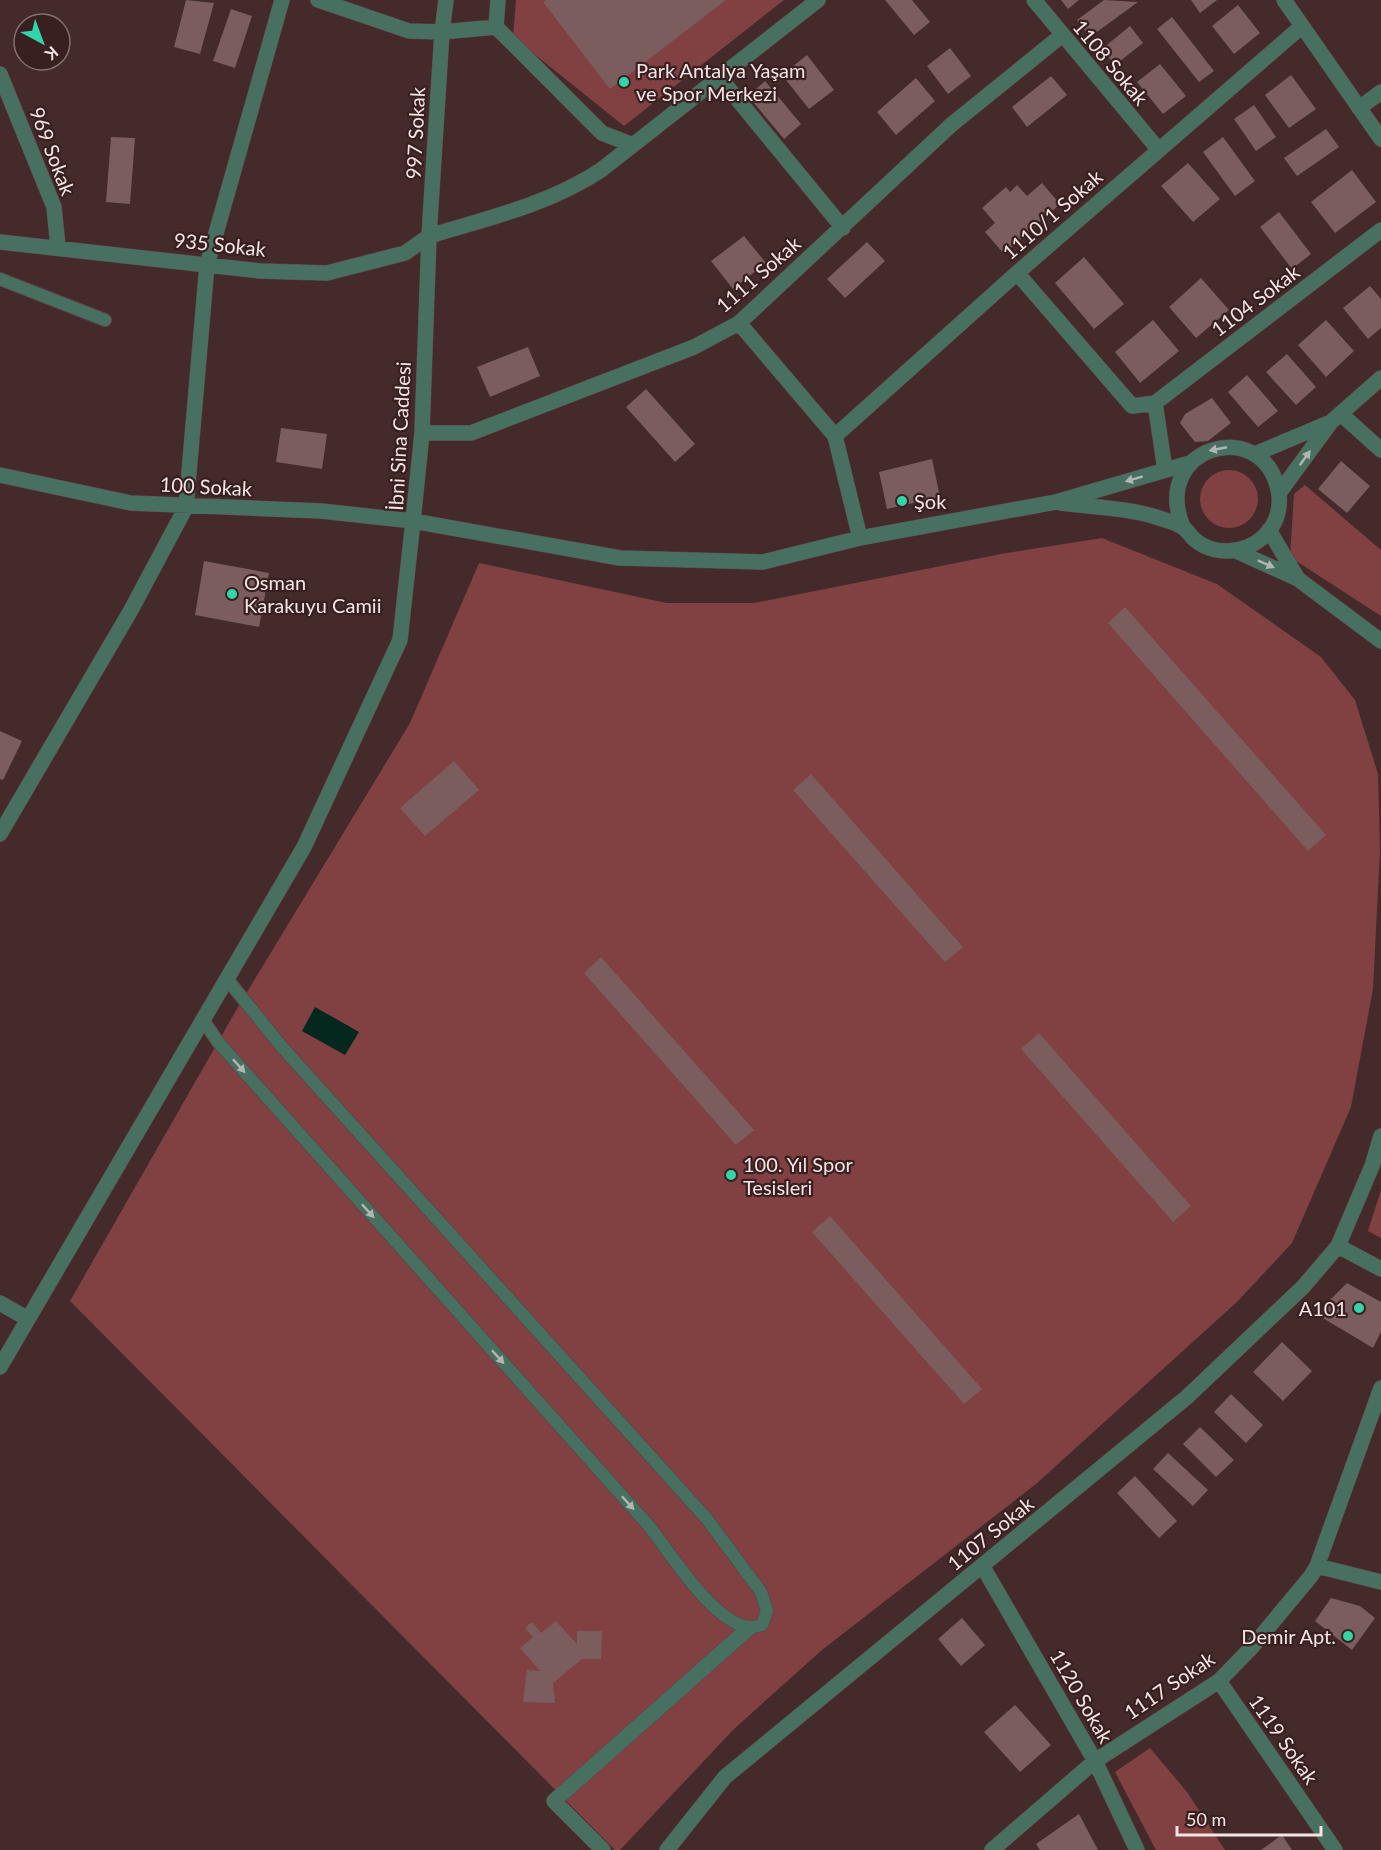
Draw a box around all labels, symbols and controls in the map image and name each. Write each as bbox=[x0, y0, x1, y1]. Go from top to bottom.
north arrow bbox=[12, 12, 72, 72]
street label: 1108 Sokak bbox=[1068, 14, 1154, 110]
text: K bbox=[41, 43, 63, 65]
place label: Park Antalya Yaşam ve Spor Merkezi bbox=[636, 58, 806, 105]
marker: Park Antalya Yaşam ve Spor Merkezi bbox=[617, 75, 631, 89]
street label: 997 Sokak bbox=[401, 85, 429, 180]
street label: 969 Sokak bbox=[25, 104, 81, 199]
street label: 1110/1 Sokak bbox=[997, 164, 1108, 264]
street label: 935 Sokak bbox=[173, 227, 268, 261]
street label: 1111 Sokak bbox=[711, 230, 806, 317]
street label: 1104 Sokak bbox=[1206, 259, 1304, 341]
street label: İbni Sina Caddesi bbox=[383, 361, 415, 511]
one-way arrow bbox=[1208, 445, 1227, 454]
one-way arrow bbox=[1299, 450, 1311, 465]
street label: 100 Sokak bbox=[159, 472, 254, 500]
one-way arrow bbox=[1124, 475, 1142, 484]
place label: Şok bbox=[914, 489, 947, 513]
marker: Şok bbox=[895, 494, 909, 508]
one-way arrow bbox=[1257, 560, 1275, 570]
place label: Osman Karakuyu Camii bbox=[244, 570, 381, 617]
marker: Osman Karakuyu Camii bbox=[225, 587, 239, 601]
one-way arrow bbox=[232, 1058, 245, 1073]
place label: 100. Yıl Spor Tesisleri bbox=[743, 1152, 853, 1199]
marker: 100. Yıl Spor Tesisleri bbox=[724, 1168, 738, 1182]
one-way arrow bbox=[361, 1204, 375, 1219]
place label: A101 bbox=[1299, 1296, 1347, 1320]
marker: A101 bbox=[1352, 1301, 1366, 1315]
one-way arrow bbox=[491, 1349, 504, 1364]
street label: 1107 Sokak bbox=[942, 1490, 1039, 1575]
one-way arrow bbox=[621, 1495, 634, 1510]
place label: Demir Apt. bbox=[1241, 1624, 1336, 1648]
marker: Demir Apt. bbox=[1341, 1629, 1355, 1643]
street label: 1120 Sokak bbox=[1046, 1645, 1119, 1748]
street label: 1117 Sokak bbox=[1119, 1646, 1219, 1724]
street label: 1119 Sokak bbox=[1244, 1690, 1324, 1789]
scale bar bbox=[1177, 1799, 1321, 1837]
text: 50 m bbox=[1186, 1808, 1226, 1830]

